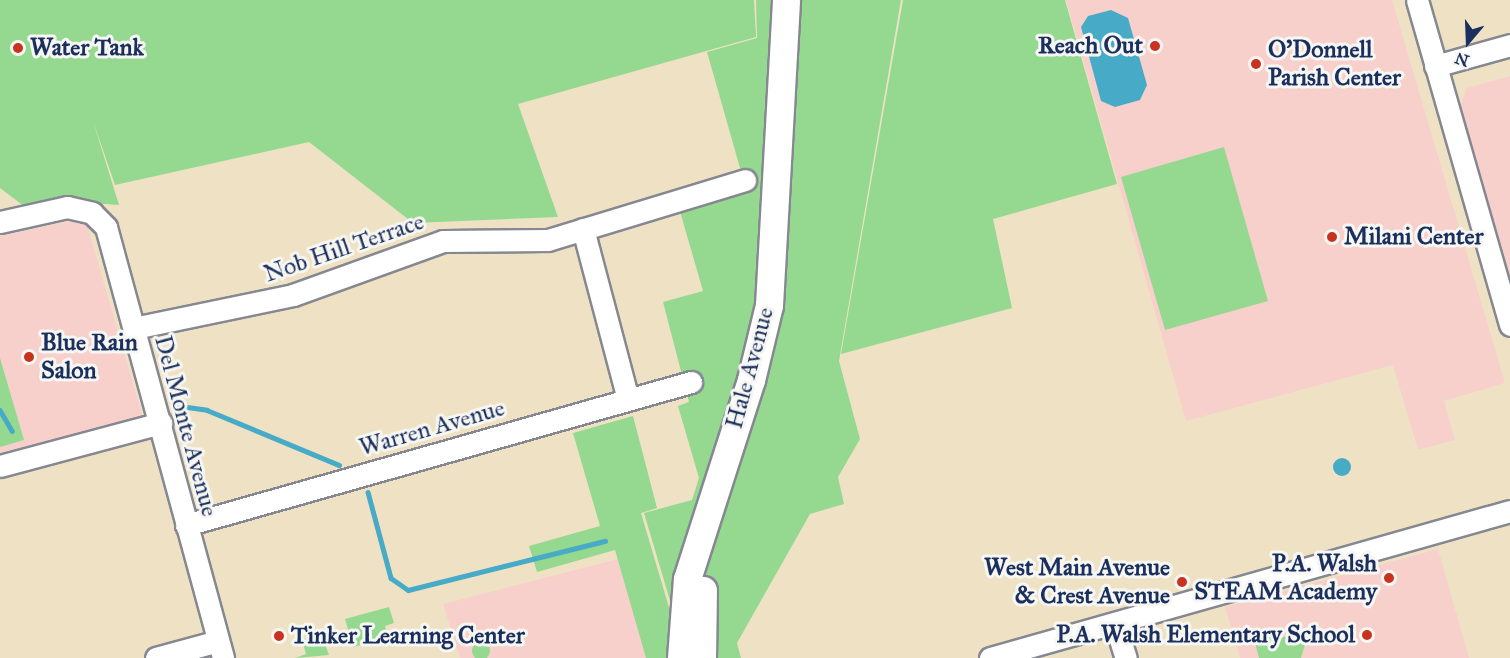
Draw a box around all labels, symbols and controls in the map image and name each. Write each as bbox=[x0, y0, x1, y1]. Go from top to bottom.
north arrow bbox=[1438, 12, 1498, 72]
place label: Reach Out bbox=[1038, 32, 1143, 60]
place label: Water Tank bbox=[30, 34, 144, 62]
place label: O'Donnell Parish Center bbox=[1268, 36, 1401, 92]
marker: Reach Out bbox=[1148, 39, 1162, 53]
marker: Water Tank bbox=[11, 41, 25, 55]
text: N bbox=[1452, 48, 1471, 71]
marker: O'Donnell Parish Center bbox=[1249, 57, 1263, 71]
street label: Nob Hill Terrace bbox=[260, 207, 428, 289]
place label: Milani Center bbox=[1344, 223, 1483, 251]
marker: Milani Center bbox=[1325, 230, 1339, 244]
street label: Hale Avenue bbox=[720, 304, 780, 432]
place label: Blue Rain Salon bbox=[41, 329, 138, 385]
street label: Del Monte Avenue bbox=[148, 332, 224, 520]
marker: Blue Rain Salon bbox=[22, 350, 36, 364]
street label: Warren Avenue bbox=[356, 394, 508, 462]
place label: P.A. Walsh STEAM Academy bbox=[1194, 550, 1377, 606]
place label: West Main Avenue & Crest Avenue bbox=[984, 554, 1170, 610]
marker: P.A. Walsh STEAM Academy bbox=[1382, 571, 1396, 585]
marker: West Main Avenue & Crest Avenue bbox=[1175, 575, 1189, 589]
place label: P.A. Walsh Elementary School bbox=[1056, 621, 1355, 649]
place label: Tinker Learning Center bbox=[291, 622, 525, 650]
marker: P.A. Walsh Elementary School bbox=[1360, 628, 1374, 642]
marker: Tinker Learning Center bbox=[272, 629, 286, 643]

